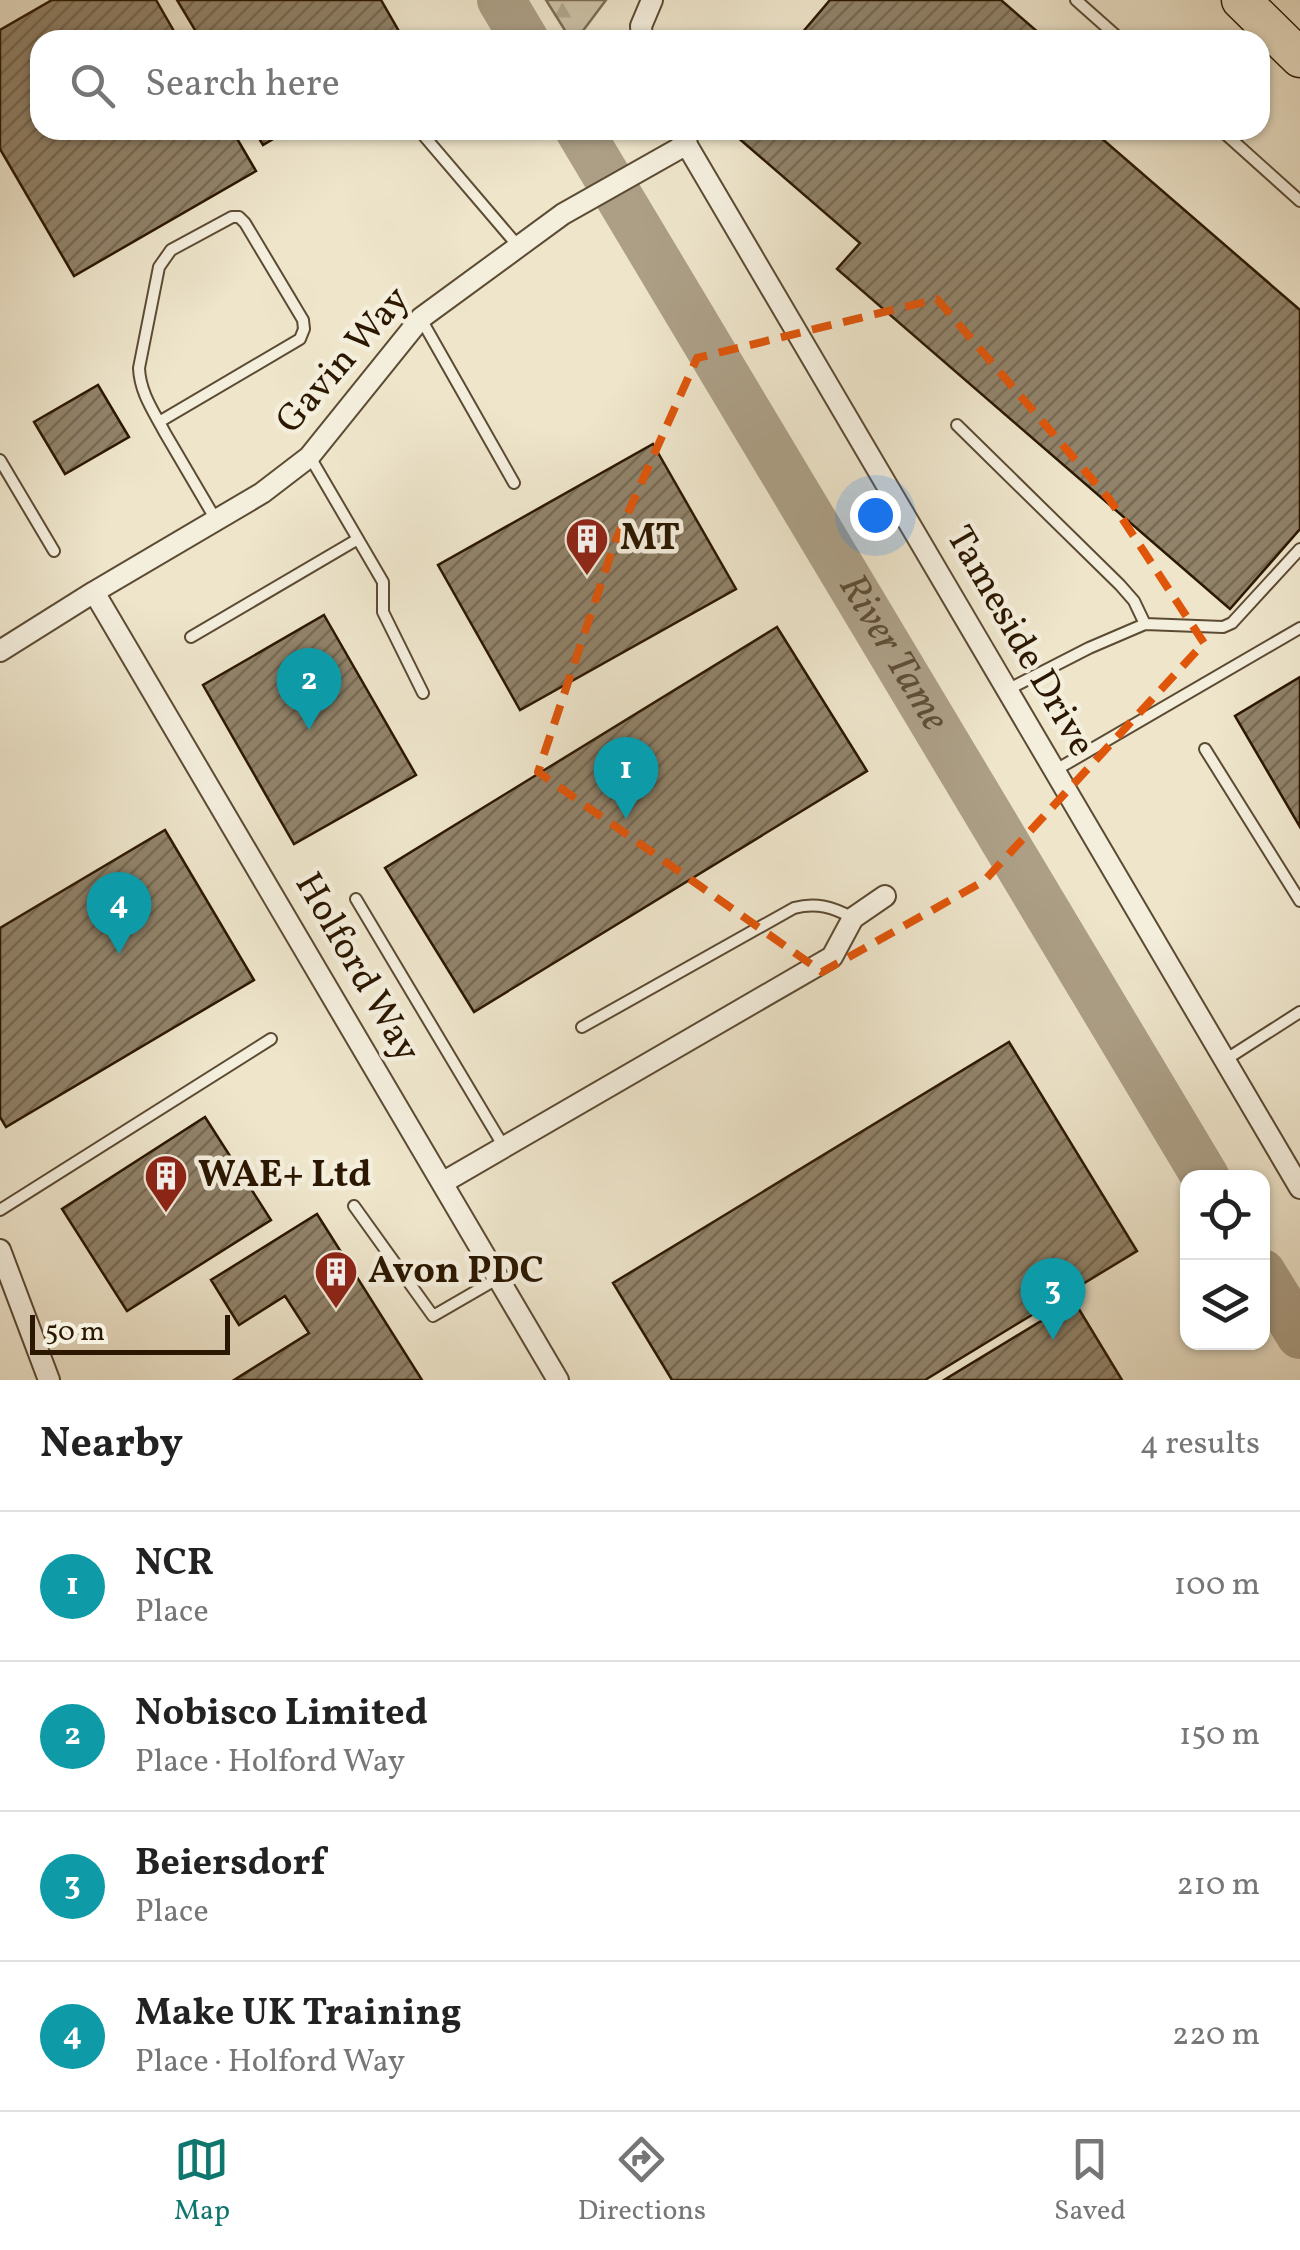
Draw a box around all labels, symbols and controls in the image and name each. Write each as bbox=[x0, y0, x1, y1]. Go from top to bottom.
search box bbox=[30, 30, 1270, 140]
icon: search bbox=[65, 58, 120, 113]
text: Search here bbox=[145, 59, 340, 112]
street label: Gavin Way bbox=[265, 276, 423, 446]
your location bbox=[850, 490, 901, 541]
place label: MT bbox=[620, 513, 680, 566]
building icon: MT bbox=[564, 516, 610, 577]
street label: Tameside Drive bbox=[932, 517, 1106, 767]
water label: River Tame bbox=[823, 564, 961, 743]
pin: 2 bbox=[276, 648, 342, 730]
pin: 1 bbox=[594, 736, 658, 819]
street label: Holford Way bbox=[280, 864, 432, 1072]
pin: 4 bbox=[86, 872, 152, 954]
place label: WAE+ Ltd bbox=[198, 1150, 371, 1203]
building icon: WAE+ Ltd bbox=[143, 1153, 189, 1214]
map controls bbox=[1180, 1170, 1270, 1350]
button: locate bbox=[1180, 1170, 1270, 1260]
place label: Avon PDC bbox=[368, 1246, 544, 1299]
building icon: Avon PDC bbox=[313, 1249, 359, 1310]
pin: 3 bbox=[1020, 1258, 1086, 1340]
button: layers bbox=[1180, 1260, 1270, 1350]
scale bar bbox=[30, 1310, 230, 1354]
text: 50 m bbox=[45, 1313, 105, 1352]
text: Nearby bbox=[40, 1416, 183, 1475]
text: 4 results bbox=[1140, 1423, 1260, 1467]
text: NCR bbox=[135, 1538, 214, 1591]
text: 1 bbox=[66, 1564, 79, 1608]
text: 100 m bbox=[1174, 1564, 1260, 1608]
text: Place bbox=[135, 1591, 209, 1635]
text: Nobisco Limited bbox=[135, 1688, 428, 1741]
text: 2 bbox=[64, 1714, 81, 1758]
text: 150 m bbox=[1179, 1714, 1260, 1758]
text: Place · Holford Way bbox=[135, 1741, 405, 1785]
text: Beiersdorf bbox=[135, 1838, 325, 1891]
text: 3 bbox=[64, 1864, 81, 1908]
text: 210 m bbox=[1176, 1864, 1260, 1908]
text: Place bbox=[135, 1891, 209, 1935]
text: Make UK Training bbox=[135, 1988, 462, 2041]
text: 4 bbox=[63, 2014, 82, 2058]
text: 220 m bbox=[1172, 2014, 1260, 2058]
text: Place · Holford Way bbox=[135, 2041, 405, 2085]
tab: Map bbox=[174, 2132, 230, 2231]
tab: Directions bbox=[578, 2132, 706, 2231]
tab: Saved bbox=[1054, 2132, 1126, 2231]

